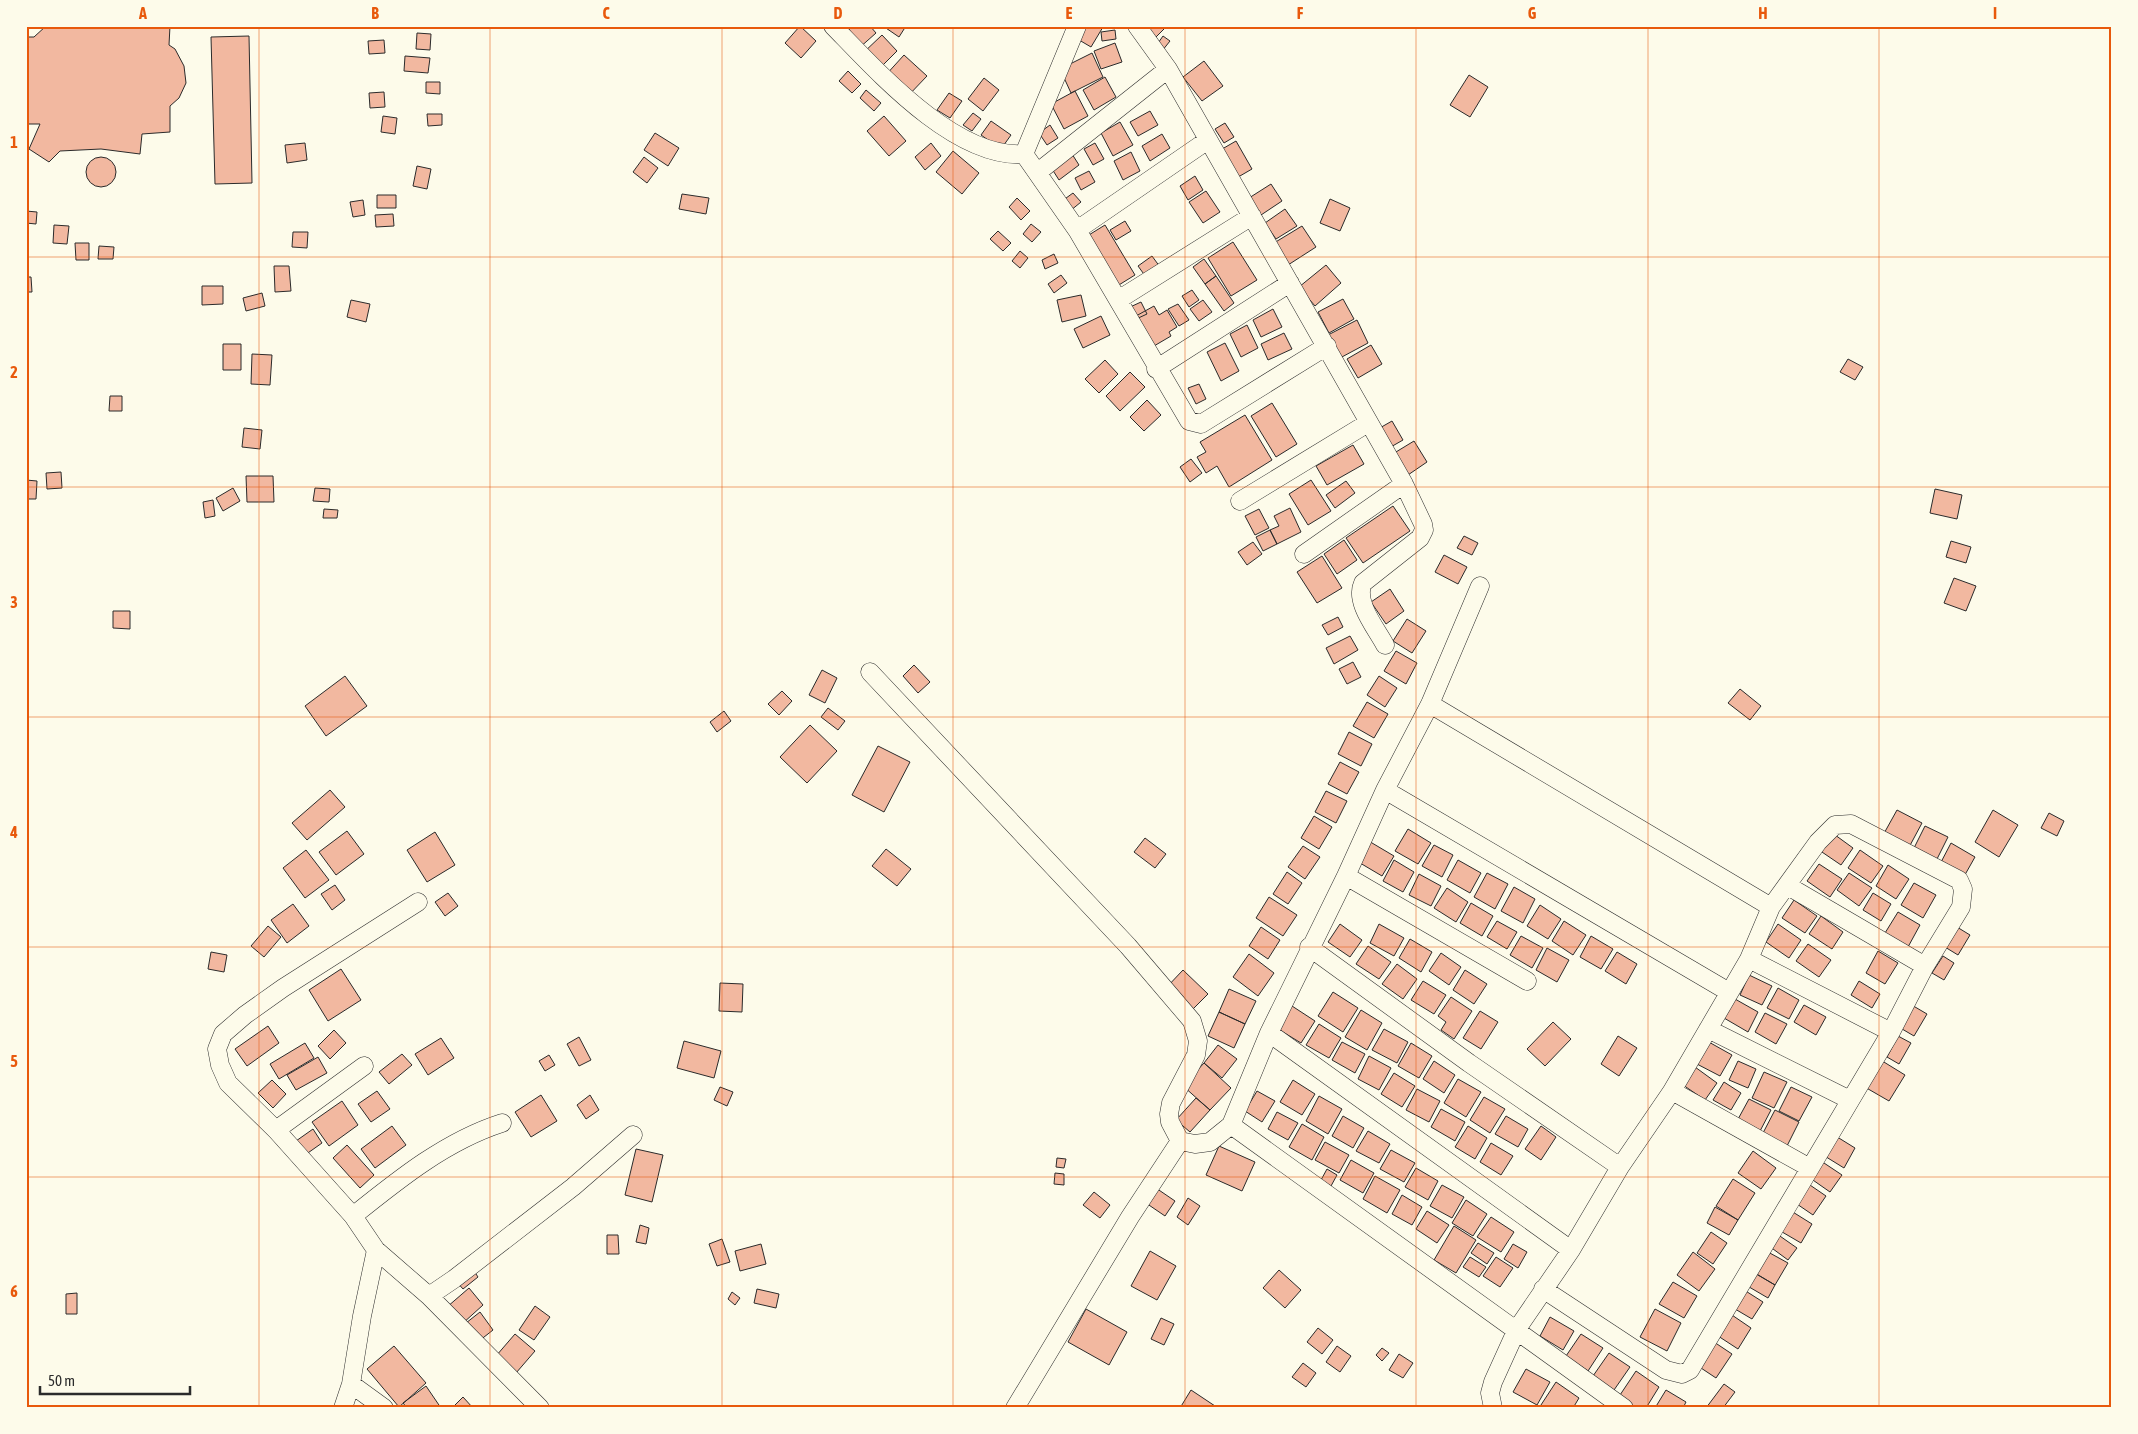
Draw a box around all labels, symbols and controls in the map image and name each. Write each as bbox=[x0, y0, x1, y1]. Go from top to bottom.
text: A bbox=[138, 4, 147, 22]
text: B bbox=[371, 4, 379, 22]
text: C bbox=[602, 4, 610, 22]
text: D bbox=[834, 4, 843, 22]
text: E bbox=[1066, 4, 1073, 22]
text: F bbox=[1297, 4, 1304, 22]
text: G bbox=[1528, 4, 1537, 22]
text: H bbox=[1758, 4, 1768, 22]
text: I bbox=[1993, 4, 1997, 22]
text: 1 bbox=[10, 133, 18, 151]
text: 2 bbox=[10, 363, 18, 381]
text: 3 bbox=[10, 593, 18, 611]
text: 4 bbox=[9, 823, 18, 841]
text: 5 bbox=[10, 1052, 18, 1070]
text: 6 bbox=[10, 1282, 18, 1300]
scale bar bbox=[40, 1364, 190, 1396]
text: 50 m bbox=[48, 1372, 75, 1389]

